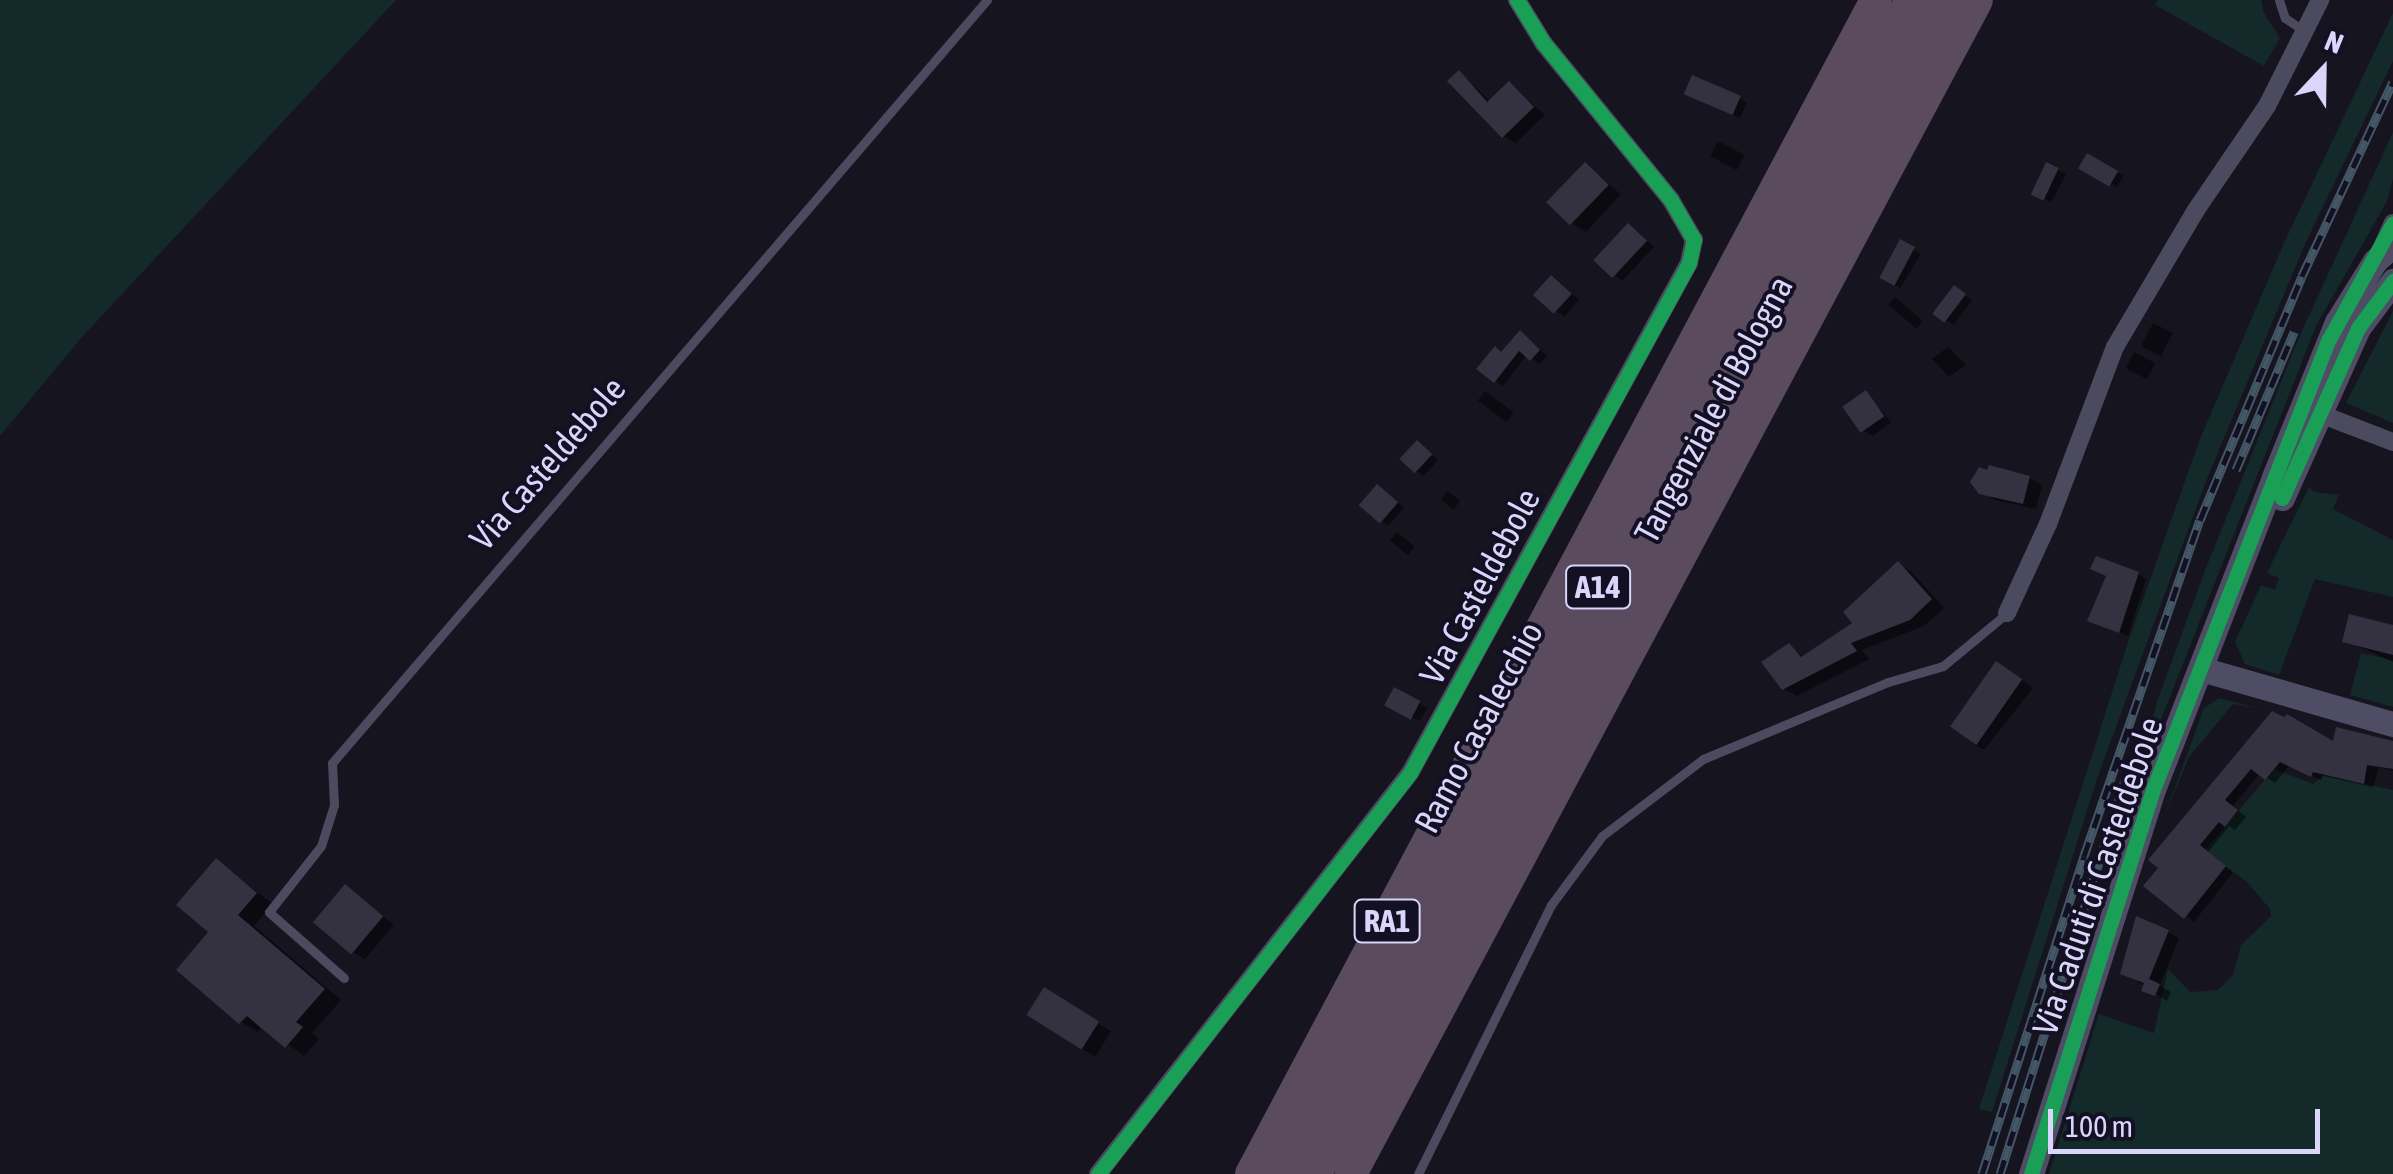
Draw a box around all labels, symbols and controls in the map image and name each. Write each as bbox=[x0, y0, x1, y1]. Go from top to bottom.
north arrow bbox=[2273, 20, 2373, 120]
text: N bbox=[2321, 24, 2348, 60]
street label: Tangenziale di Bologna bbox=[1625, 268, 1801, 550]
street label: Via Casteldebole bbox=[460, 368, 634, 558]
street label: Via Casteldebole bbox=[1410, 481, 1548, 691]
road number: A14 bbox=[1563, 560, 1633, 614]
street label: Ramo Casalecchio bbox=[1405, 614, 1551, 840]
street label: Via Caduti di Casteldebole bbox=[2023, 712, 2171, 1040]
road number: RA1 bbox=[1352, 894, 1422, 948]
scale bar bbox=[2053, 1089, 2326, 1151]
text: 100 m bbox=[2065, 1109, 2133, 1143]

